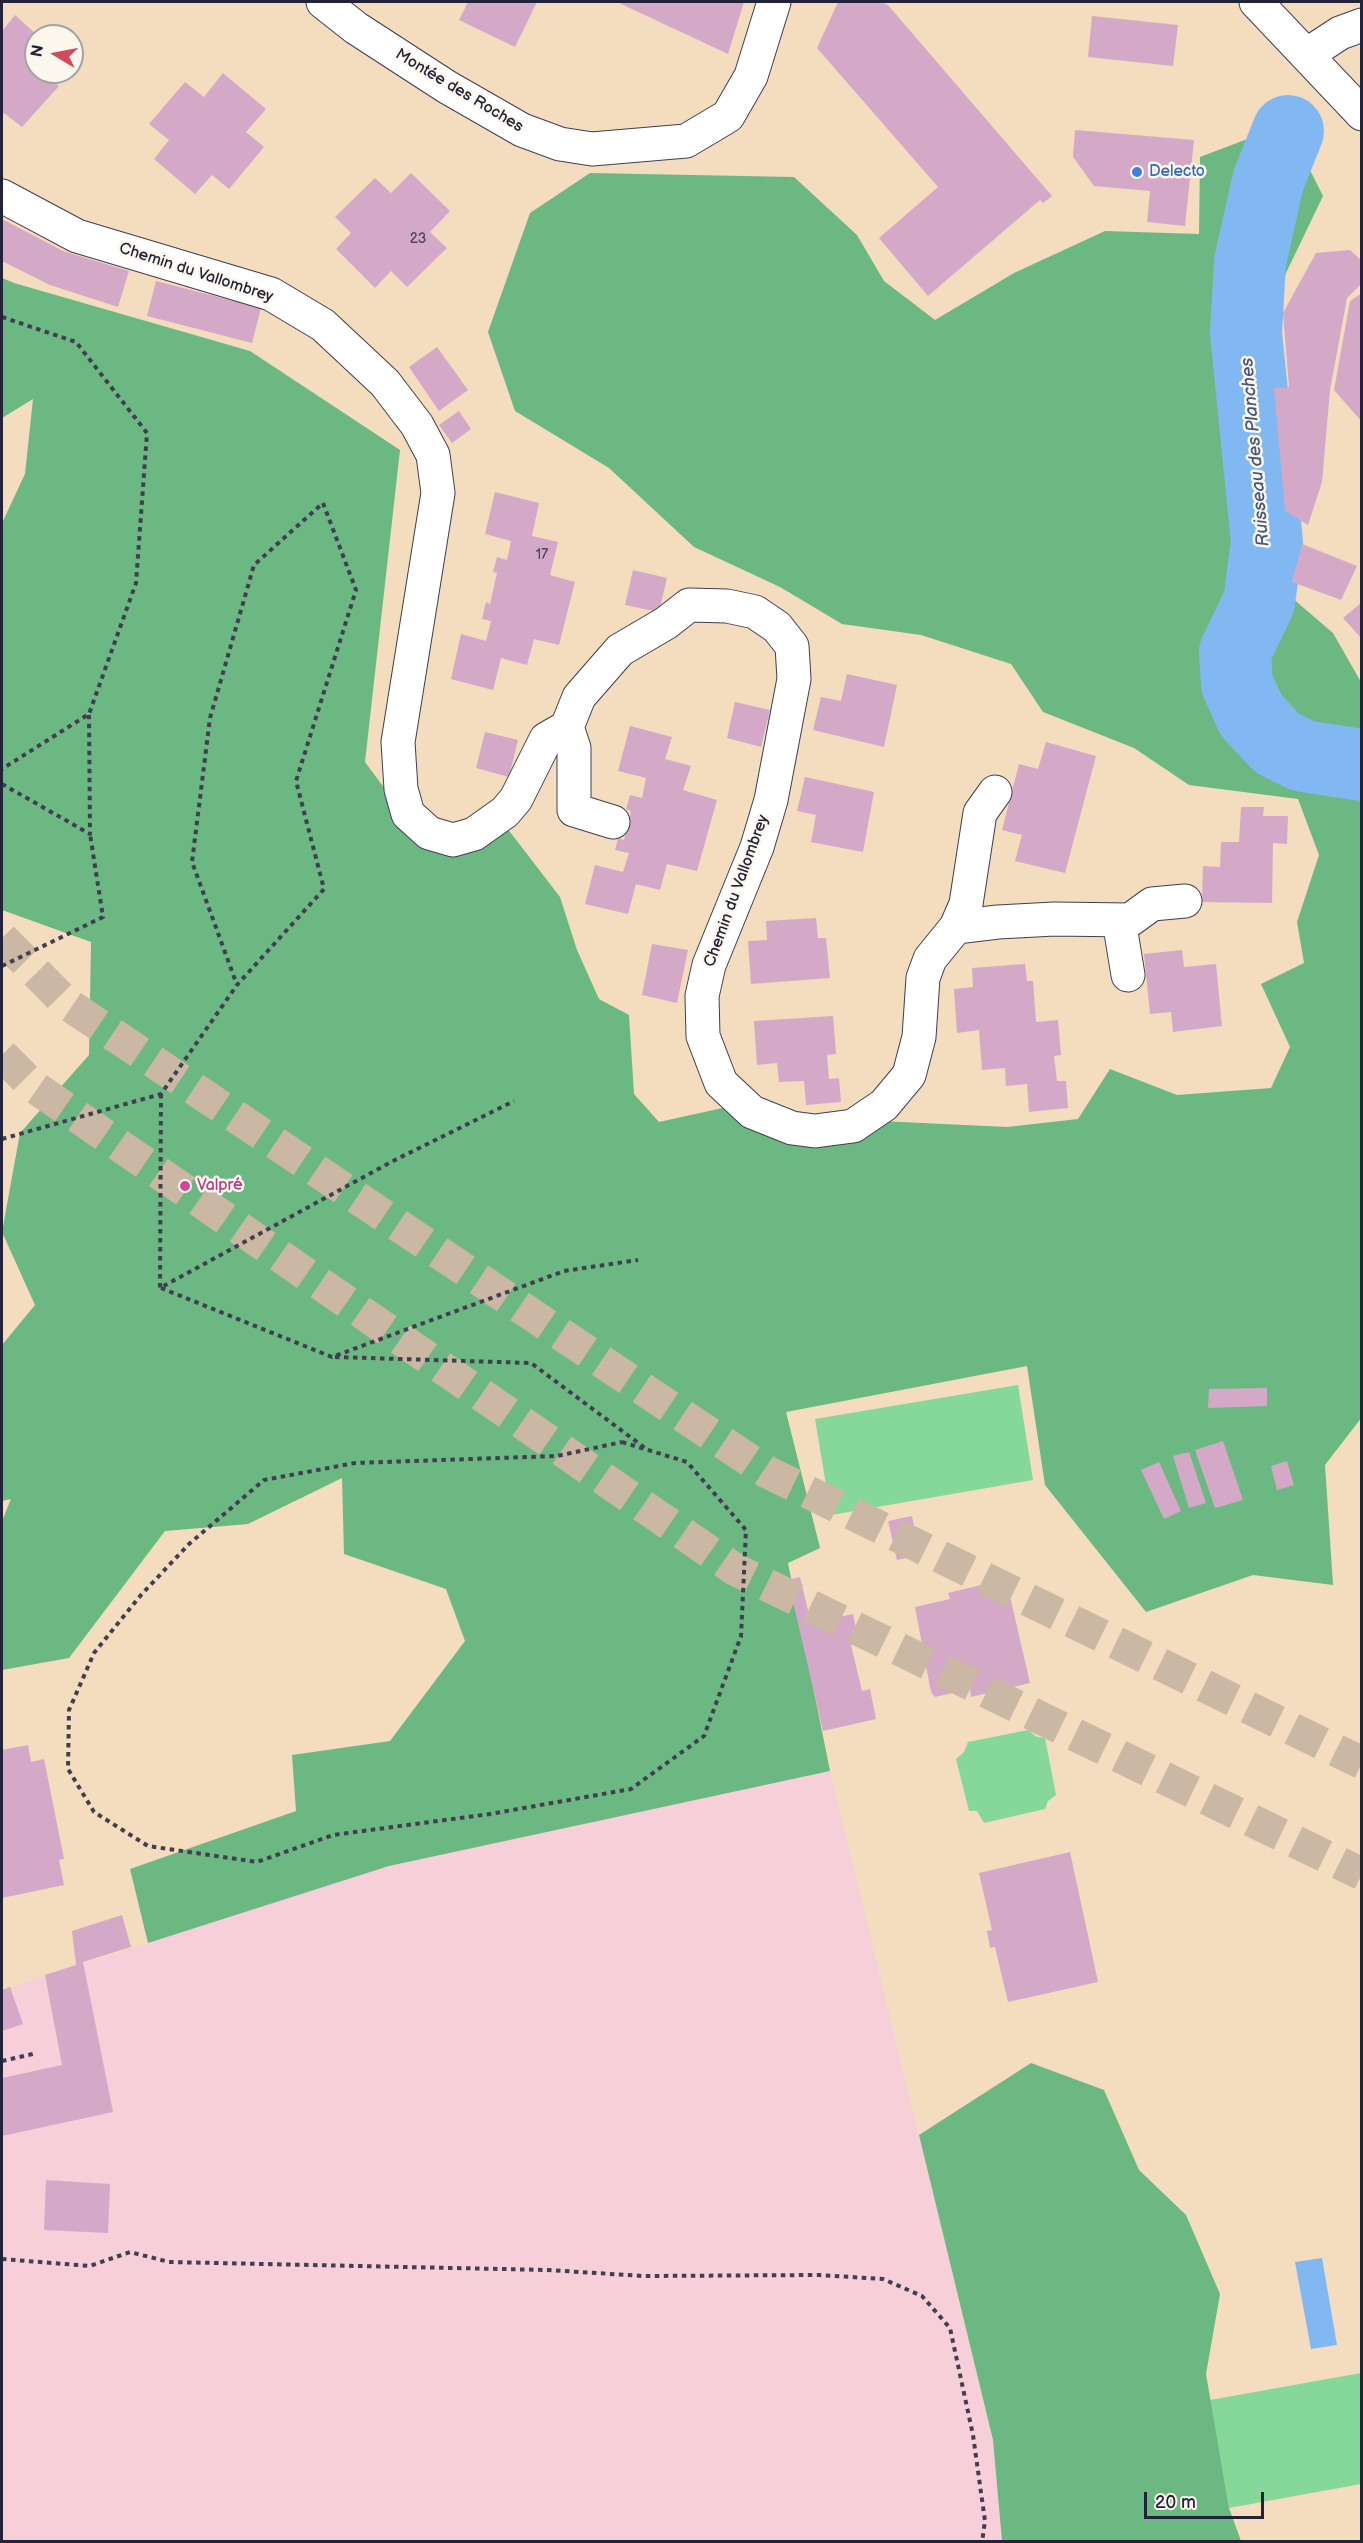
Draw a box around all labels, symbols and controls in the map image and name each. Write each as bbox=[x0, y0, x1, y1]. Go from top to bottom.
north arrow bbox=[24, 24, 84, 84]
text: N bbox=[27, 44, 48, 59]
street label: Montée des Roches bbox=[392, 45, 526, 137]
place label: Delecto bbox=[1149, 162, 1205, 182]
marker: Delecto bbox=[1130, 165, 1144, 179]
house number: 23 bbox=[410, 231, 426, 247]
street label: Chemin du Vallombrey bbox=[117, 239, 275, 307]
water label: Ruisseau des Planches bbox=[1237, 357, 1275, 547]
house number: 17 bbox=[536, 547, 548, 563]
street label: Chemin du Vallombrey bbox=[701, 812, 773, 970]
place label: Valpré bbox=[197, 1176, 243, 1196]
marker: Valpré bbox=[178, 1179, 192, 1193]
scale bar bbox=[1147, 2480, 1267, 2518]
text: 20 m bbox=[1155, 2492, 1196, 2513]

